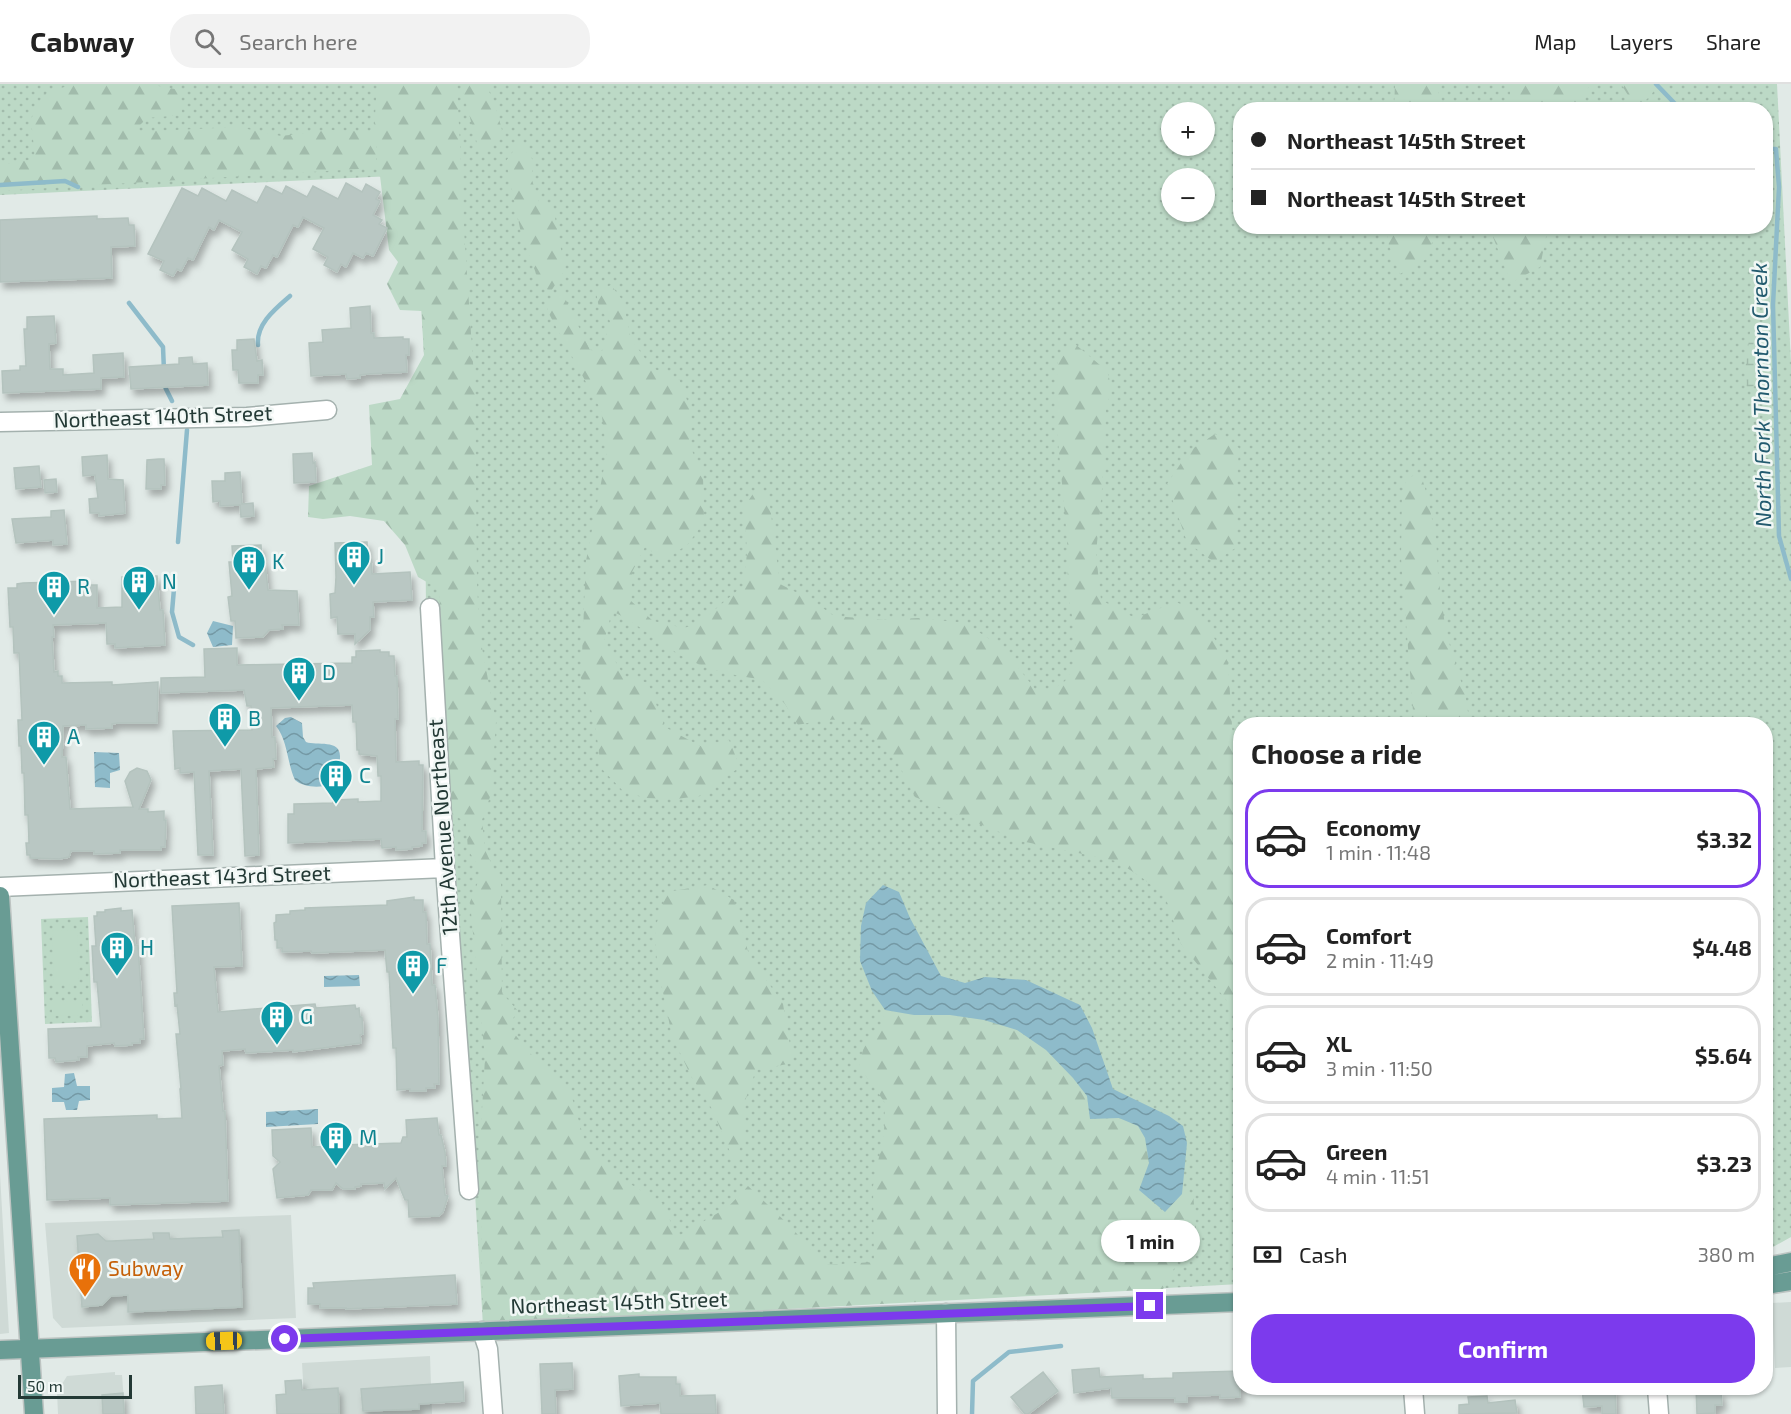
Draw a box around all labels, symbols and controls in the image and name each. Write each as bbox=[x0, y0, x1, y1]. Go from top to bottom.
search box bbox=[170, 14, 590, 68]
text: Cabway bbox=[30, 24, 134, 58]
icon: search bbox=[191, 25, 224, 58]
text: Search here bbox=[239, 28, 357, 54]
text: Map bbox=[1534, 29, 1576, 54]
text: Layers bbox=[1609, 29, 1673, 54]
text: Share bbox=[1706, 29, 1761, 54]
map controls bbox=[1161, 102, 1215, 222]
button: + bbox=[1161, 102, 1215, 156]
text: Northeast 145th Street bbox=[1287, 127, 1525, 153]
button: − bbox=[1161, 168, 1215, 222]
text: Northeast 145th Street bbox=[1287, 185, 1525, 211]
water label: North Fork Thornton Creek bbox=[1745, 262, 1775, 528]
street label: Northeast 140th Street bbox=[53, 399, 273, 432]
building icon: J bbox=[336, 539, 372, 586]
place label: J bbox=[377, 543, 384, 568]
building icon: K bbox=[231, 544, 267, 591]
place label: K bbox=[272, 548, 285, 573]
building icon: N bbox=[121, 564, 157, 611]
place label: N bbox=[162, 568, 177, 593]
building icon: R bbox=[36, 569, 72, 616]
place label: R bbox=[77, 573, 90, 598]
building icon: D bbox=[281, 655, 317, 702]
place label: D bbox=[322, 659, 336, 684]
building icon: B bbox=[207, 701, 243, 748]
place label: B bbox=[248, 705, 261, 730]
street label: 12th Avenue Northeast bbox=[421, 718, 462, 936]
building icon: A bbox=[26, 719, 62, 766]
place label: A bbox=[67, 723, 80, 748]
text: Choose a ride bbox=[1251, 737, 1422, 769]
building icon: C bbox=[318, 758, 354, 805]
place label: C bbox=[359, 762, 371, 787]
icon: car bbox=[1254, 812, 1308, 866]
text: Economy bbox=[1326, 814, 1421, 840]
text: $3.32 bbox=[1696, 826, 1752, 852]
text: 1 min · 11:48 bbox=[1326, 840, 1431, 864]
street label: Northeast 143rd Street bbox=[113, 859, 331, 892]
icon: car bbox=[1254, 920, 1308, 974]
text: Comfort bbox=[1326, 922, 1411, 948]
building icon: H bbox=[99, 930, 135, 977]
place label: H bbox=[140, 934, 154, 959]
text: $4.48 bbox=[1692, 934, 1752, 960]
building icon: F bbox=[395, 948, 431, 995]
text: 2 min · 11:49 bbox=[1326, 948, 1434, 972]
place label: F bbox=[436, 952, 447, 977]
building icon: G bbox=[259, 999, 295, 1046]
place label: G bbox=[300, 1003, 313, 1028]
icon: car bbox=[1254, 1028, 1308, 1082]
text: XL bbox=[1326, 1030, 1352, 1056]
text: $5.64 bbox=[1695, 1042, 1752, 1068]
text: 3 min · 11:50 bbox=[1326, 1056, 1433, 1080]
building icon: M bbox=[318, 1120, 354, 1167]
place label: M bbox=[359, 1124, 377, 1149]
icon: car bbox=[1254, 1136, 1308, 1190]
text: Green bbox=[1326, 1138, 1388, 1164]
text: $3.23 bbox=[1696, 1150, 1752, 1176]
text: 4 min · 11:51 bbox=[1326, 1164, 1430, 1188]
callout: 1 min bbox=[1100, 1219, 1200, 1261]
text: 1 min bbox=[1126, 1229, 1175, 1253]
icon: cash bbox=[1251, 1238, 1284, 1271]
text: Cash bbox=[1299, 1241, 1348, 1267]
text: 380 m bbox=[1698, 1242, 1755, 1266]
restaurant icon: Subway bbox=[67, 1251, 103, 1298]
place label: Subway bbox=[108, 1255, 184, 1280]
street label: Northeast 145th Street bbox=[510, 1285, 728, 1318]
route end bbox=[1136, 1292, 1163, 1319]
button: Confirm bbox=[1251, 1314, 1755, 1383]
route start bbox=[271, 1325, 298, 1352]
car bbox=[206, 1331, 242, 1351]
scale bar bbox=[18, 1372, 132, 1400]
text: 50 m bbox=[27, 1376, 63, 1395]

